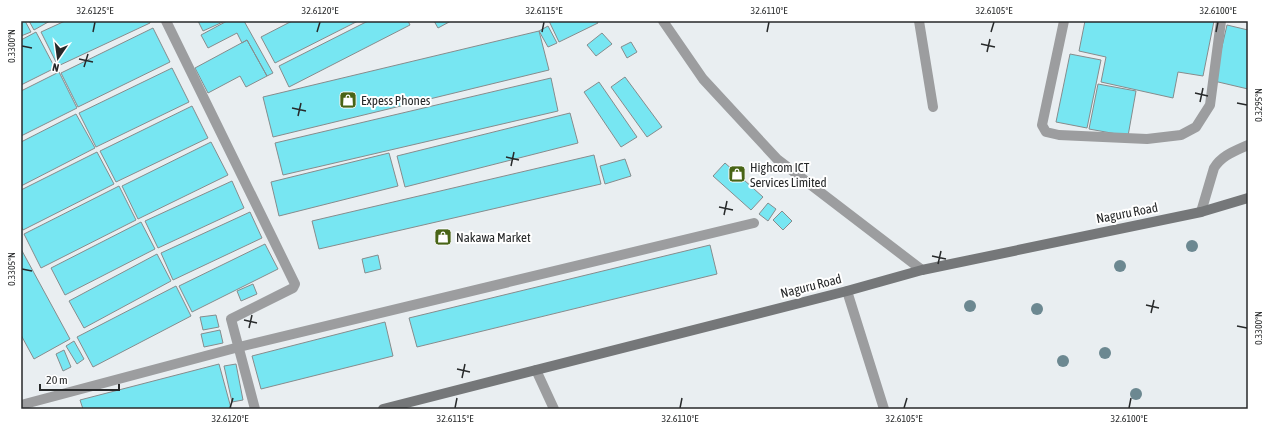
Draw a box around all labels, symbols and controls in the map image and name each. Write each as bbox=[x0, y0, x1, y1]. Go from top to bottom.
text: 32.6125°E bbox=[77, 5, 114, 16]
text: 32.6120°E bbox=[302, 5, 339, 16]
text: 32.6115°E bbox=[526, 5, 563, 16]
text: 32.6110°E bbox=[751, 5, 788, 16]
text: 32.6105°E bbox=[976, 5, 1013, 16]
text: 32.6100°E bbox=[1200, 5, 1237, 16]
text: 0.3300°N bbox=[6, 29, 17, 63]
north arrow bbox=[38, 38, 78, 78]
text: N bbox=[51, 61, 60, 74]
text: 0.3295°N bbox=[1253, 88, 1264, 122]
shop icon: Expess Phones bbox=[338, 90, 358, 110]
place label: Expess Phones bbox=[361, 93, 431, 108]
place label: Highcom ICT Services Limited bbox=[750, 160, 827, 190]
shop icon: Highcom ICT Services Limited bbox=[727, 164, 747, 184]
street label: Naguru Road bbox=[1095, 200, 1159, 226]
shop icon: Nakawa Market bbox=[433, 227, 453, 247]
place label: Nakawa Market bbox=[456, 230, 531, 245]
text: 0.3305°N bbox=[6, 252, 17, 286]
street label: Naguru Road bbox=[779, 271, 843, 301]
text: 0.3300°N bbox=[1253, 311, 1264, 345]
scale bar bbox=[40, 366, 119, 392]
text: 20 m bbox=[46, 373, 68, 387]
text: 32.6120°E bbox=[212, 413, 249, 424]
text: 32.6115°E bbox=[437, 413, 474, 424]
text: 32.6110°E bbox=[662, 413, 699, 424]
text: 32.6105°E bbox=[886, 413, 923, 424]
text: 32.6100°E bbox=[1111, 413, 1148, 424]

